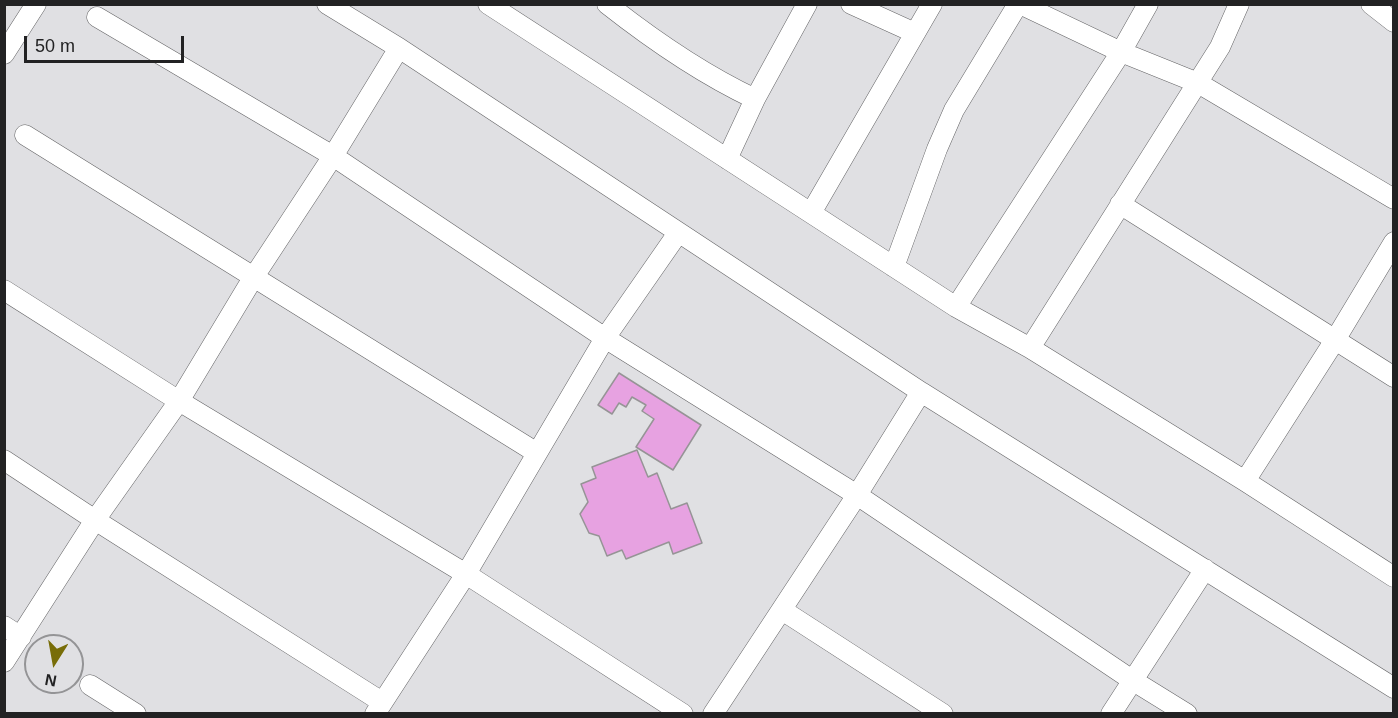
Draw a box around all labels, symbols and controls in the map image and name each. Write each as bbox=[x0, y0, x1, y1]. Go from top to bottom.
scale bar bbox=[27, 24, 188, 62]
text: 50 m bbox=[35, 36, 75, 56]
north arrow bbox=[24, 634, 84, 694]
text: N bbox=[44, 671, 58, 690]

